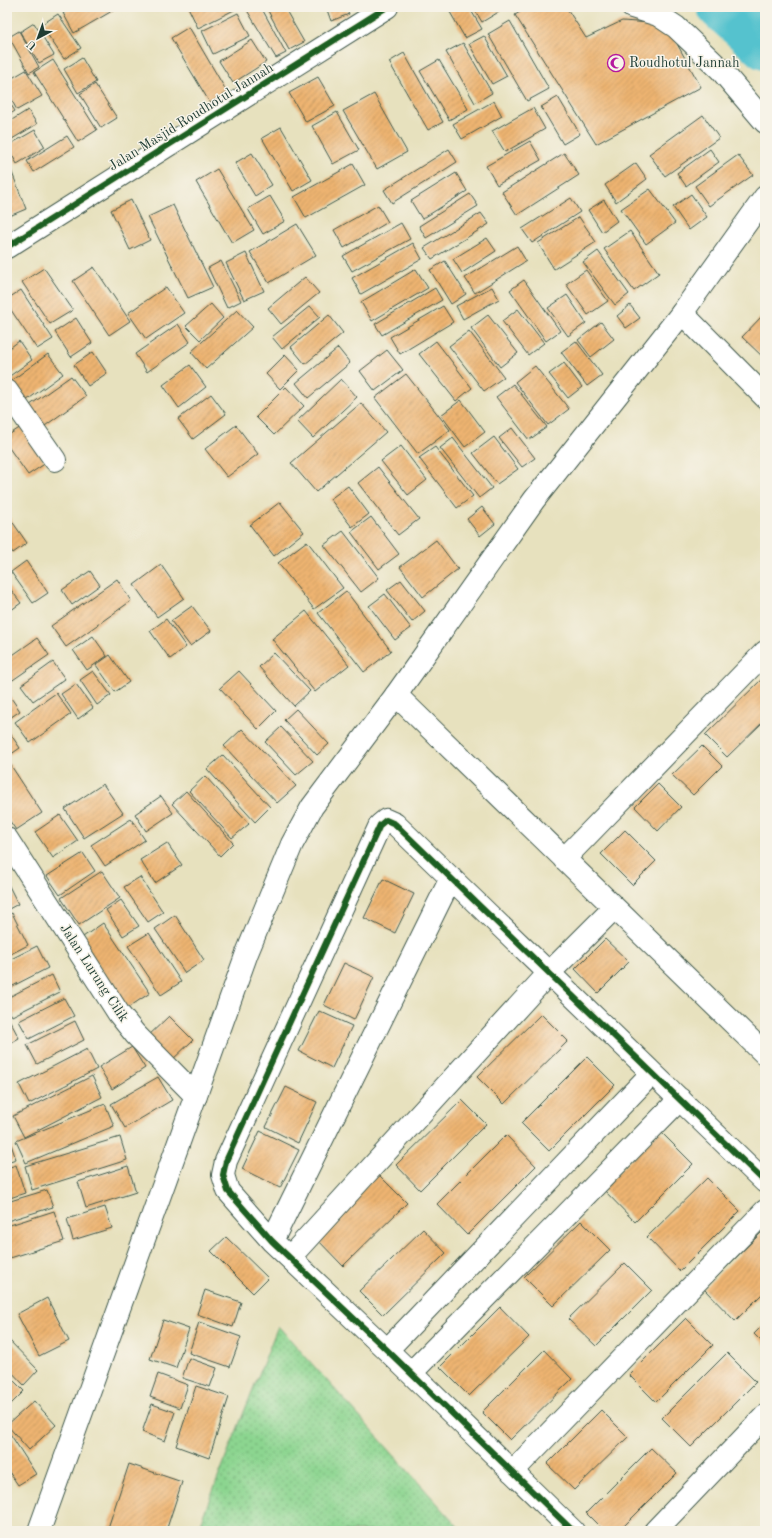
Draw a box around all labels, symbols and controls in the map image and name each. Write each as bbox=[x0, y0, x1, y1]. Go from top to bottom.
north arrow bbox=[18, 18, 58, 58]
text: U bbox=[25, 37, 39, 51]
mosque icon: Roudhotul Jannah bbox=[606, 53, 626, 73]
place label: Roudhotul Jannah bbox=[629, 56, 740, 70]
street label: Jalan Masjid Roudhotul Jannah bbox=[106, 60, 276, 174]
street label: Jalan Lurung Cilik bbox=[57, 921, 131, 1025]

